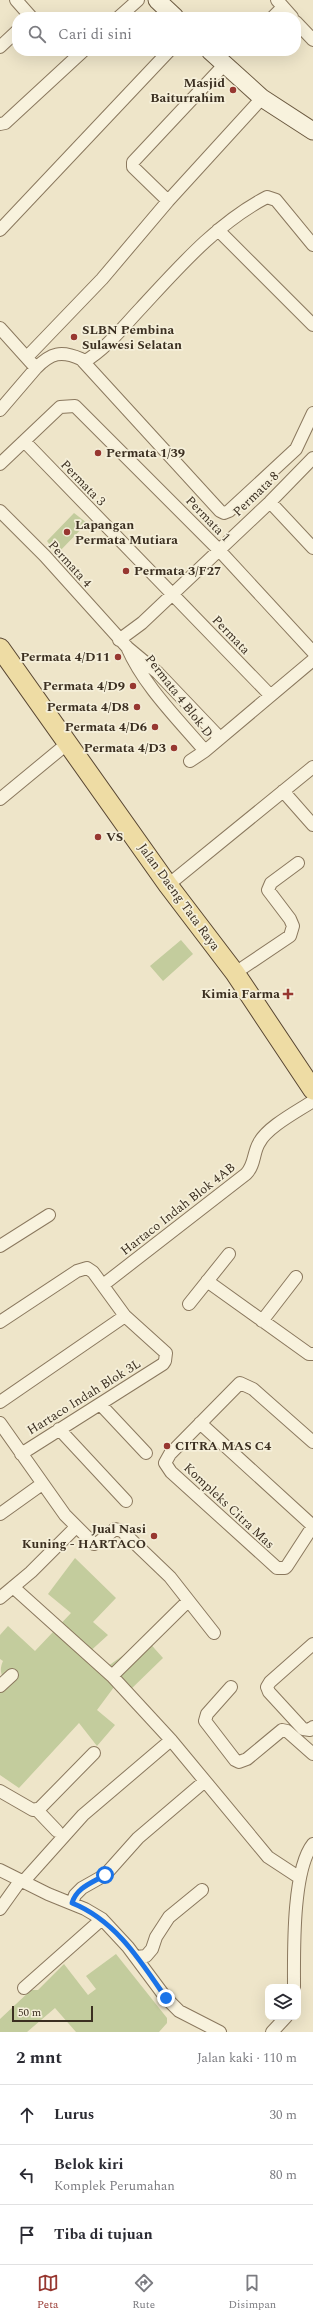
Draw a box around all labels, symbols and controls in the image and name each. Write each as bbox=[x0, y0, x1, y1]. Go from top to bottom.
search box bbox=[12, 12, 301, 56]
icon: search bbox=[26, 23, 48, 45]
text: Cari di sini bbox=[58, 23, 132, 46]
place label: Masjid Baiturrahim bbox=[150, 73, 225, 108]
marker: Masjid Baiturrahim bbox=[228, 85, 238, 95]
place label: SLBN Pembina Sulawesi Selatan bbox=[82, 320, 182, 355]
marker: SLBN Pembina Sulawesi Selatan bbox=[69, 332, 79, 342]
place label: Permata 1/39 bbox=[106, 443, 185, 463]
marker: Permata 1/39 bbox=[93, 448, 103, 458]
street label: Permata 3 bbox=[56, 455, 111, 511]
street label: Permata 8 bbox=[228, 467, 284, 521]
street label: Permata 1 bbox=[181, 491, 235, 547]
place label: Lapangan Permata Mutiara bbox=[75, 515, 178, 550]
marker: Lapangan Permata Mutiara bbox=[62, 527, 72, 537]
street label: Permata 4 bbox=[43, 536, 97, 592]
place label: Permata 3/F27 bbox=[134, 561, 221, 581]
marker: Permata 3/F27 bbox=[121, 566, 131, 576]
street label: Permata bbox=[207, 611, 255, 660]
place label: Permata 4/D11 bbox=[20, 647, 110, 667]
street label: Permata 4 Blok D bbox=[140, 650, 218, 742]
marker: Permata 4/D11 bbox=[113, 652, 123, 662]
place label: Permata 4/D9 bbox=[43, 676, 125, 696]
marker: Permata 4/D9 bbox=[128, 681, 138, 691]
place label: Permata 4/D8 bbox=[47, 697, 129, 717]
marker: Permata 4/D8 bbox=[132, 702, 142, 712]
place label: Permata 4/D6 bbox=[65, 717, 147, 737]
marker: Permata 4/D6 bbox=[150, 722, 160, 732]
place label: Permata 4/D3 bbox=[84, 738, 166, 758]
marker: Permata 4/D3 bbox=[169, 743, 179, 753]
place label: VS bbox=[106, 827, 123, 847]
marker: VS bbox=[93, 832, 103, 842]
street label: Jalan Daeng Tata Raya bbox=[133, 839, 225, 956]
place label: Kimia Farma bbox=[201, 984, 280, 1004]
marker: Kimia Farma bbox=[283, 989, 293, 999]
street label: Hartaco Indah Blok 4AB bbox=[116, 1158, 240, 1260]
street label: Hartaco Indah Blok 3L bbox=[23, 1354, 145, 1440]
place label: CITRA MAS C4 bbox=[175, 1436, 272, 1456]
marker: CITRA MAS C4 bbox=[162, 1441, 172, 1451]
street label: Kompleks Citra Mas bbox=[179, 1458, 279, 1554]
place label: Jual Nasi Kuning - HARTACO bbox=[22, 1519, 146, 1554]
marker: Jual Nasi Kuning - HARTACO bbox=[149, 1531, 159, 1541]
route start bbox=[96, 1866, 114, 1884]
map controls bbox=[265, 1984, 301, 2020]
button: layers bbox=[265, 1984, 301, 2020]
route end bbox=[157, 1989, 175, 2007]
scale bar bbox=[12, 2004, 93, 2023]
text: 50 m bbox=[18, 2004, 41, 2021]
text: 2 mnt bbox=[16, 2045, 62, 2071]
text: Jalan kaki · 110 m bbox=[197, 2048, 297, 2068]
text: Lurus bbox=[54, 2103, 94, 2126]
icon: ahead bbox=[16, 2104, 38, 2126]
text: 30 m bbox=[270, 2105, 297, 2125]
text: Belok kiri bbox=[54, 2153, 123, 2176]
icon: left bbox=[16, 2164, 38, 2186]
text: 80 m bbox=[270, 2165, 297, 2185]
text: Komplek Perumahan bbox=[54, 2176, 175, 2196]
text: Tiba di tujuan bbox=[54, 2223, 153, 2246]
icon: arrive bbox=[16, 2224, 38, 2246]
tab: Peta bbox=[37, 2272, 59, 2313]
tab: Rute bbox=[132, 2272, 155, 2313]
tab: Disimpan bbox=[229, 2272, 276, 2313]

